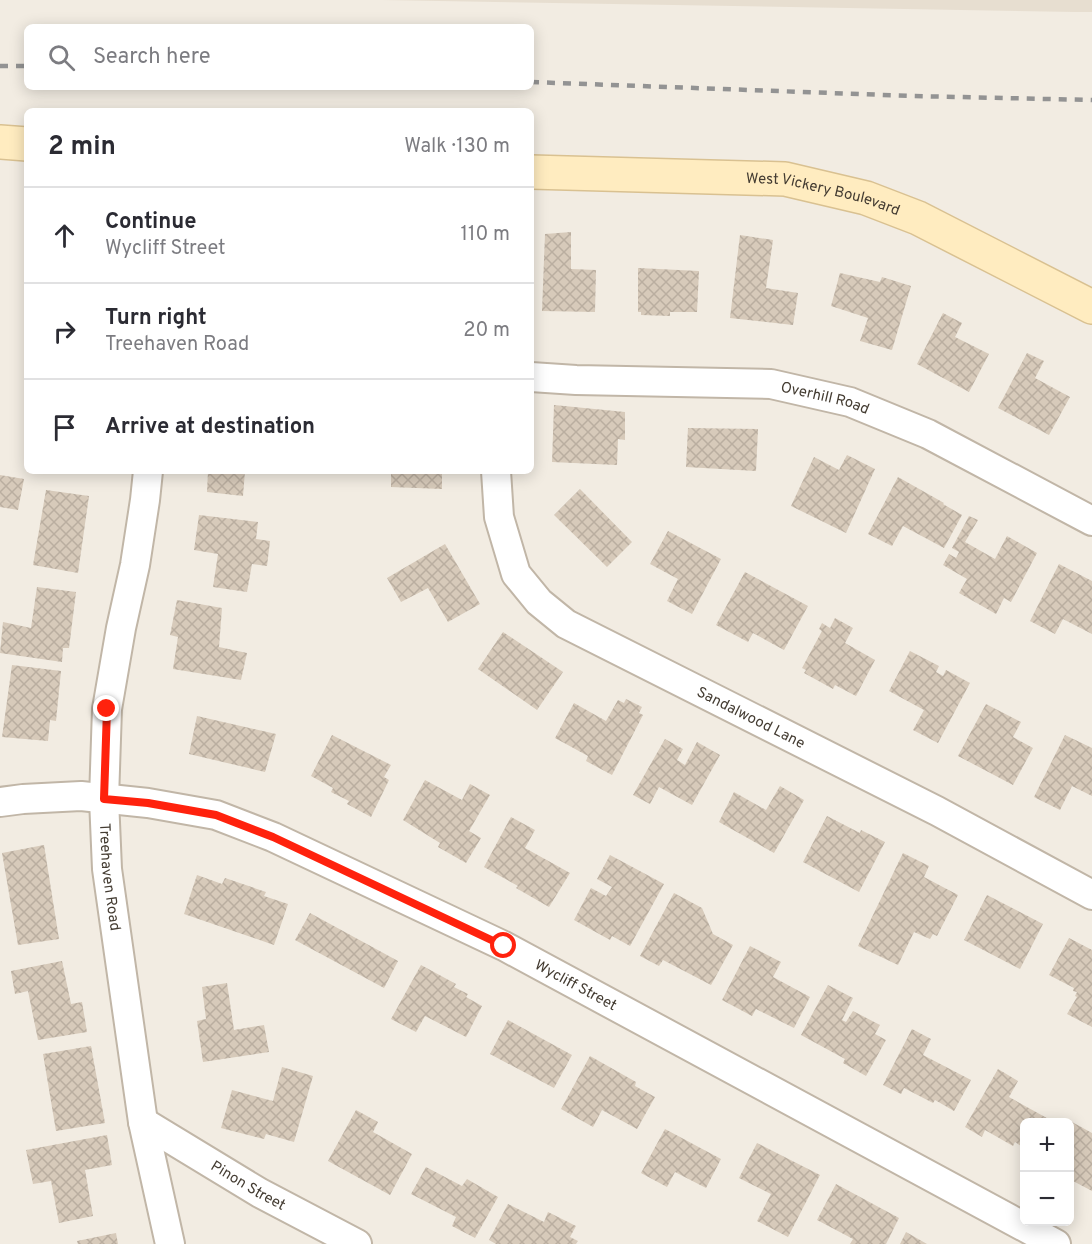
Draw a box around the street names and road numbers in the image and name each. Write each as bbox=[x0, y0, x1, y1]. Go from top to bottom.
street label: West Vickery Boulevard bbox=[746, 170, 902, 221]
street label: Overhill Road bbox=[779, 379, 872, 420]
street label: Sandalwood Lane bbox=[693, 683, 808, 754]
street label: Treehaven Road bbox=[94, 823, 124, 932]
street label: Wycliff Street bbox=[531, 956, 620, 1016]
street label: Pinon Street bbox=[207, 1157, 288, 1216]

